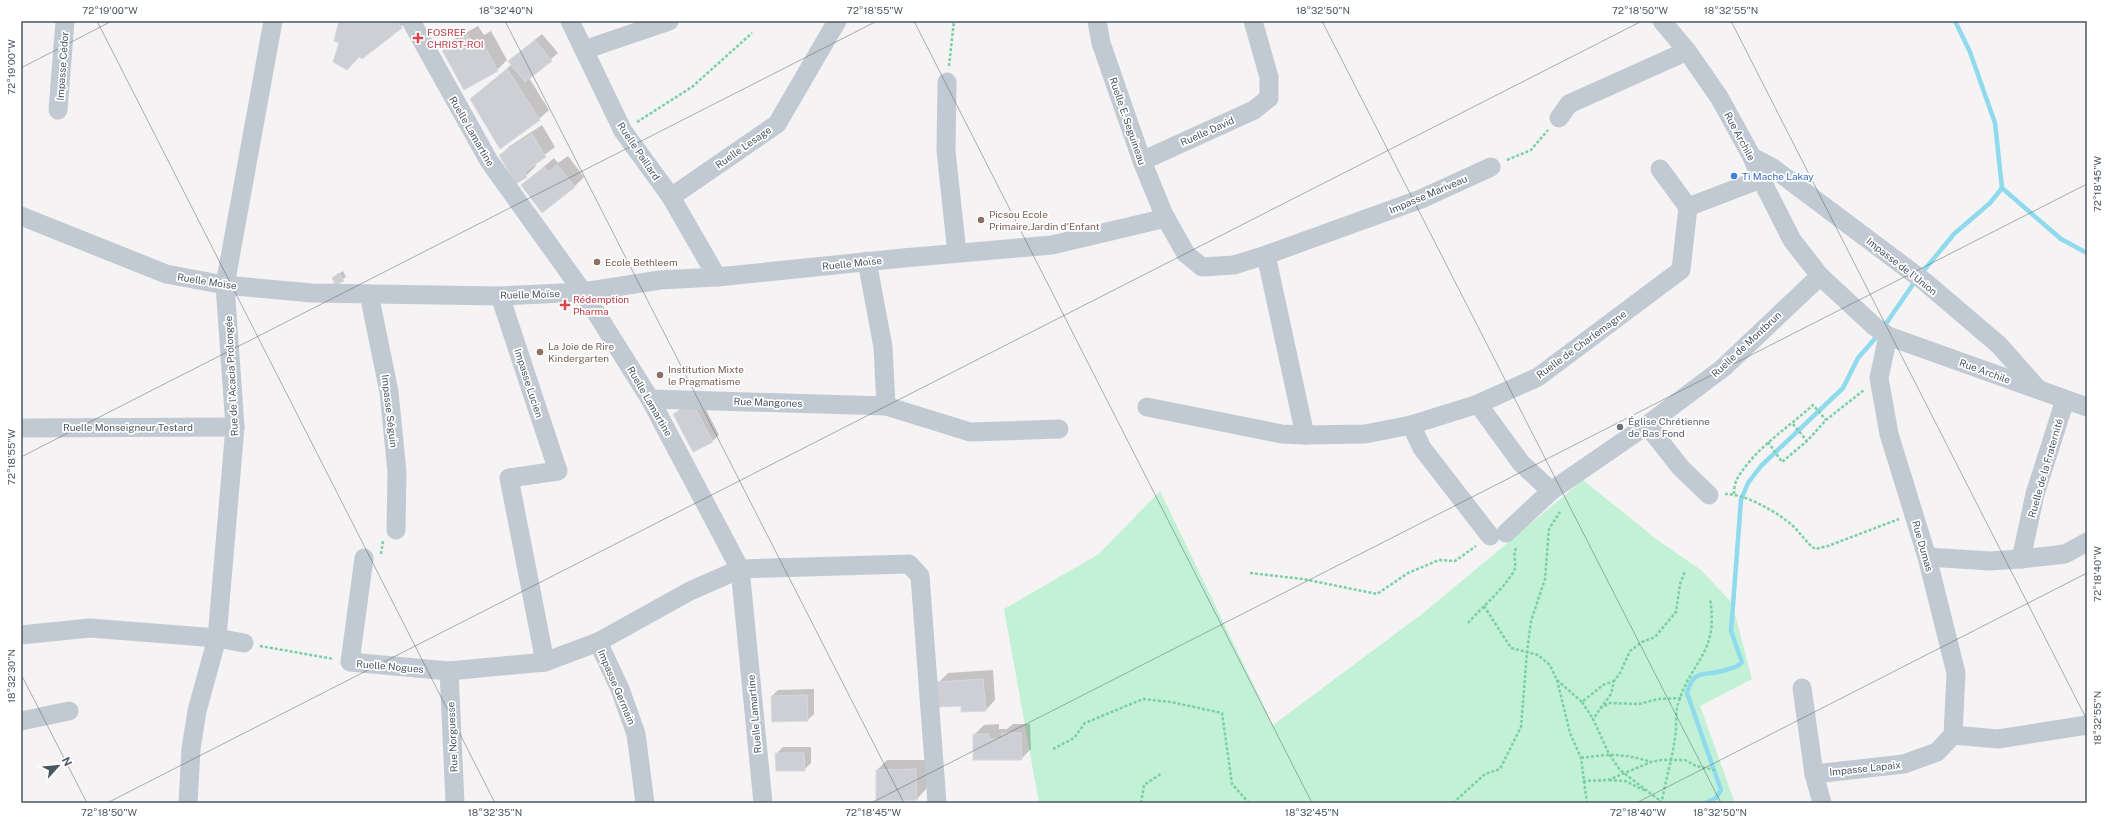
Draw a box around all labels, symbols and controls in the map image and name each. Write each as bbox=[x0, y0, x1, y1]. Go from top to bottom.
text: 72°19'00"W bbox=[82, 4, 138, 16]
text: 18°32'40"N bbox=[479, 4, 533, 16]
text: 72°18'55"W bbox=[847, 4, 904, 16]
text: 18°32'50"N bbox=[1296, 4, 1350, 16]
text: 72°18'50"W bbox=[1612, 4, 1668, 16]
text: 18°32'55"N bbox=[1704, 4, 1758, 16]
place label: FOSREF CHRIST-ROI bbox=[427, 26, 484, 50]
street label: Impasse Cédor bbox=[54, 31, 70, 101]
marker: FOSREF CHRIST-ROI bbox=[412, 32, 424, 44]
text: 72°19'00"W bbox=[5, 39, 17, 95]
street label: Ruelle E. Seguineau bbox=[1107, 76, 1149, 167]
street label: Ruelle Lamartine bbox=[447, 94, 497, 168]
street label: Rue Archile bbox=[1722, 110, 1758, 163]
street label: Ruelle David bbox=[1178, 114, 1236, 148]
street label: Ruelle Paillard bbox=[615, 120, 663, 182]
street label: Ruelle Lesage bbox=[713, 123, 773, 171]
text: 72°18'45"W bbox=[2091, 155, 2103, 212]
place label: Ti Mache Lakay bbox=[1742, 170, 1814, 182]
marker: Ti Mache Lakay bbox=[1729, 171, 1739, 181]
street label: Impasse Mariveau bbox=[1387, 172, 1469, 216]
place label: Picsou Ecole Primaire,Jardin d'Enfant bbox=[989, 208, 1100, 232]
marker: Picsou Ecole Primaire,Jardin d'Enfant bbox=[976, 215, 986, 225]
street label: Impasse de l'Union bbox=[1864, 235, 1940, 298]
street label: Ruelle Moïse bbox=[822, 254, 883, 272]
place label: Ecole Bethleem bbox=[605, 256, 678, 268]
marker: Ecole Bethleem bbox=[592, 257, 602, 267]
street label: Ruelle Moïse bbox=[176, 270, 238, 292]
street label: Ruelle Moïse bbox=[500, 287, 561, 301]
place label: Rédemption Pharma bbox=[573, 293, 629, 317]
marker: Rédemption Pharma bbox=[560, 300, 570, 310]
street label: Ruelle de Charlemagne bbox=[1534, 307, 1629, 381]
street label: Ruelle de Montbrun bbox=[1709, 308, 1784, 379]
street label: Rue de l'Acacia Prolongée bbox=[222, 315, 240, 437]
place label: La Joie de Rire Kindergarten bbox=[548, 340, 615, 364]
street label: Impasse Lucien bbox=[512, 347, 546, 419]
marker: La Joie de Rire Kindergarten bbox=[535, 347, 545, 357]
street label: Rue Archile bbox=[1958, 356, 2013, 386]
place label: Institution Mixte le Pragmatisme bbox=[668, 363, 744, 387]
street label: Ruelle Lamartine bbox=[625, 364, 675, 438]
marker: Institution Mixte le Pragmatisme bbox=[655, 370, 665, 380]
street label: Impasse Séguin bbox=[380, 374, 400, 448]
street label: Rue Mangones bbox=[733, 395, 803, 409]
place label: Église Chrétienne de Bas Fond bbox=[1628, 415, 1710, 439]
street label: Ruelle de la Fraternité bbox=[2025, 417, 2065, 519]
street label: Ruelle Monseigneur Testard bbox=[63, 421, 193, 433]
marker: Église Chrétienne de Bas Fond bbox=[1615, 422, 1625, 432]
text: 72°18'55"W bbox=[5, 428, 17, 485]
street label: Rue Dumas bbox=[1910, 519, 1936, 573]
text: 72°18'40"W bbox=[2091, 546, 2103, 602]
street label: Impasse Germain bbox=[596, 648, 638, 727]
text: 18°32'30"N bbox=[5, 649, 17, 703]
street label: Ruelle Nogues bbox=[356, 657, 424, 675]
street label: Ruelle Lamartine bbox=[745, 674, 763, 754]
text: 18°32'55"N bbox=[2091, 691, 2103, 745]
street label: Rue Norguesse bbox=[444, 701, 460, 773]
north arrow bbox=[38, 746, 78, 786]
text: N bbox=[60, 755, 74, 768]
street label: Impasse Lapaix bbox=[1829, 758, 1902, 778]
text: 72°18'50"W bbox=[81, 806, 137, 818]
text: 18°32'35"N bbox=[468, 806, 522, 818]
text: 72°18'45"W bbox=[845, 806, 902, 818]
text: 18°32'45"N bbox=[1285, 806, 1339, 818]
text: 72°18'40"W bbox=[1610, 806, 1666, 818]
text: 18°32'50"N bbox=[1693, 806, 1747, 818]

